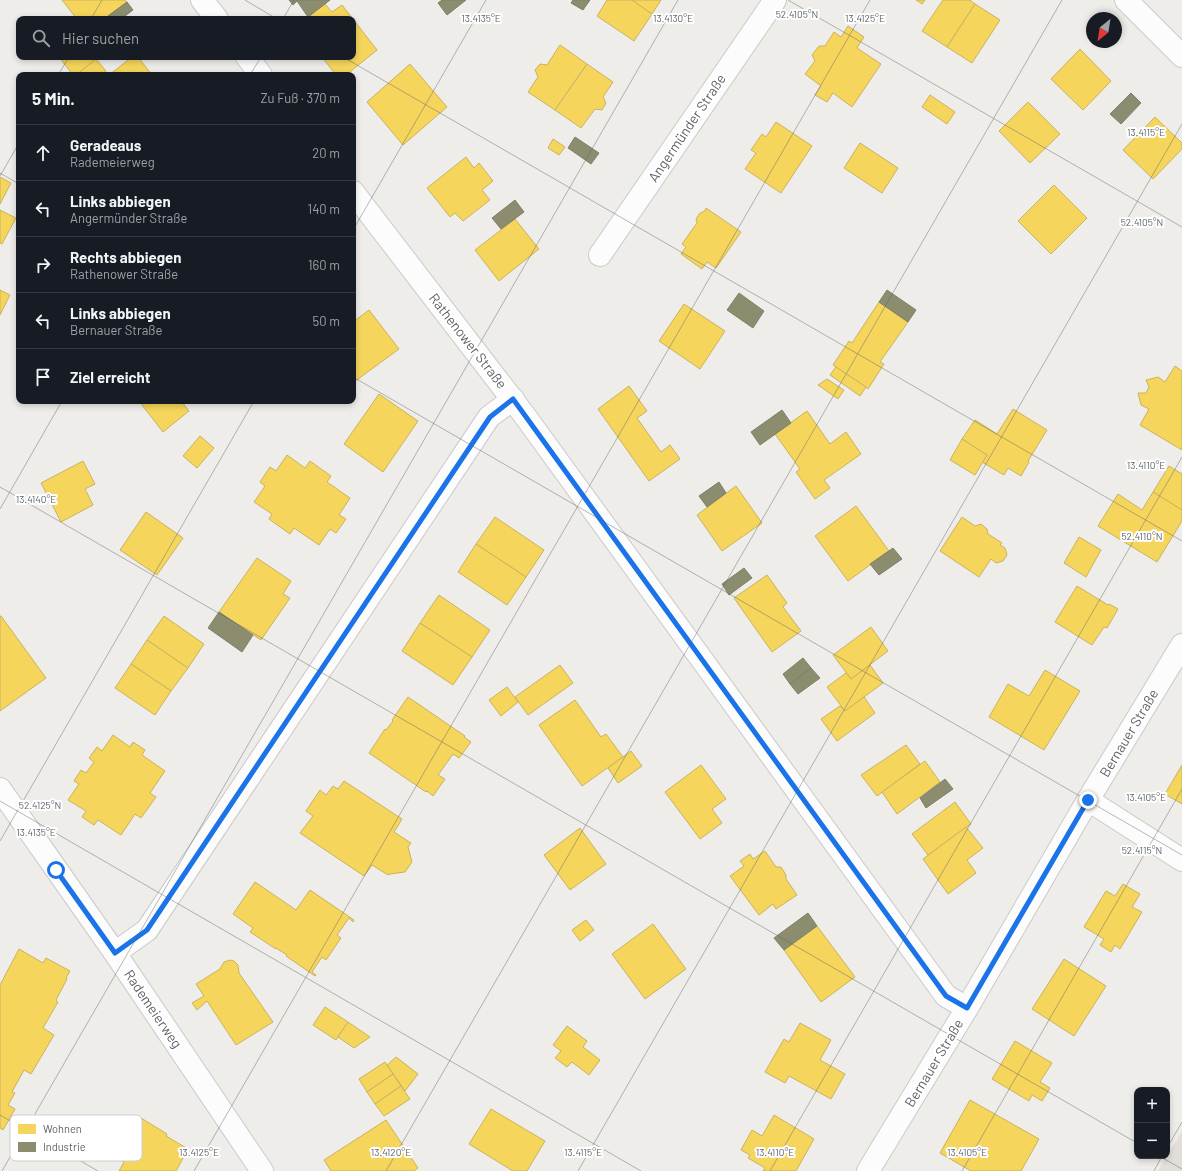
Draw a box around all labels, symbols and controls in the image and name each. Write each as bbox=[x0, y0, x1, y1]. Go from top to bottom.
text: 52.4105°N bbox=[776, 8, 818, 20]
text: 13.4135°E bbox=[461, 12, 501, 24]
text: 13.4130°E bbox=[653, 12, 693, 24]
text: 13.4125°E bbox=[845, 12, 885, 24]
north arrow bbox=[1086, 12, 1122, 48]
search box bbox=[16, 16, 356, 60]
icon: search bbox=[30, 27, 52, 49]
text: Hier suchen bbox=[62, 29, 139, 47]
street label: Angermünder Straße bbox=[644, 71, 729, 185]
text: 5 Min. bbox=[32, 88, 75, 108]
text: Zu Fuß · 370 m bbox=[260, 90, 340, 106]
text: 13.4115°E bbox=[1127, 126, 1165, 138]
text: Geradeaus bbox=[70, 136, 141, 154]
icon: ahead bbox=[32, 142, 54, 164]
text: 20 m bbox=[312, 145, 340, 161]
text: Rademeierweg bbox=[70, 154, 155, 170]
text: Links abbiegen bbox=[70, 192, 171, 210]
icon: left bbox=[32, 198, 54, 220]
text: 140 m bbox=[308, 201, 340, 217]
text: Angermünder Straße bbox=[70, 210, 187, 226]
text: 52.4105°N bbox=[1121, 216, 1163, 228]
text: Rechts abbiegen bbox=[70, 248, 181, 266]
icon: right bbox=[32, 254, 54, 276]
text: 160 m bbox=[308, 257, 340, 273]
text: Rathenower Straße bbox=[70, 266, 178, 282]
street label: Rathenower Straße bbox=[426, 290, 511, 392]
text: Links abbiegen bbox=[70, 304, 171, 322]
icon: left bbox=[32, 310, 54, 332]
text: 50 m bbox=[313, 313, 340, 329]
text: Bernauer Straße bbox=[70, 322, 163, 338]
icon: arrive bbox=[32, 366, 54, 388]
text: Ziel erreicht bbox=[70, 368, 151, 386]
text: 13.4110°E bbox=[1127, 459, 1165, 471]
text: 13.4140°E bbox=[16, 493, 56, 505]
text: 52.4110°N bbox=[1121, 530, 1163, 542]
street label: Bernauer Straße bbox=[1096, 686, 1162, 780]
route end bbox=[1079, 791, 1097, 809]
text: 13.4105°E bbox=[1126, 791, 1166, 803]
text: 52.4125°N bbox=[19, 799, 61, 811]
text: 13.4135°E bbox=[16, 826, 56, 838]
text: 52.4115°N bbox=[1122, 844, 1162, 856]
route start bbox=[47, 861, 65, 879]
street label: Rademeierweg bbox=[121, 966, 186, 1051]
street label: Bernauer Straße bbox=[901, 1016, 967, 1110]
map controls bbox=[1134, 1087, 1170, 1159]
button: + bbox=[1134, 1087, 1170, 1123]
legend bbox=[10, 1115, 142, 1161]
text: Wohnen bbox=[43, 1122, 82, 1135]
button: − bbox=[1134, 1123, 1170, 1159]
text: Industrie bbox=[43, 1140, 86, 1153]
text: 13.4125°E bbox=[179, 1146, 219, 1158]
text: 13.4120°E bbox=[371, 1146, 411, 1158]
text: 13.4115°E bbox=[564, 1146, 602, 1158]
text: 13.4110°E bbox=[756, 1146, 794, 1158]
text: 13.4105°E bbox=[947, 1146, 987, 1158]

